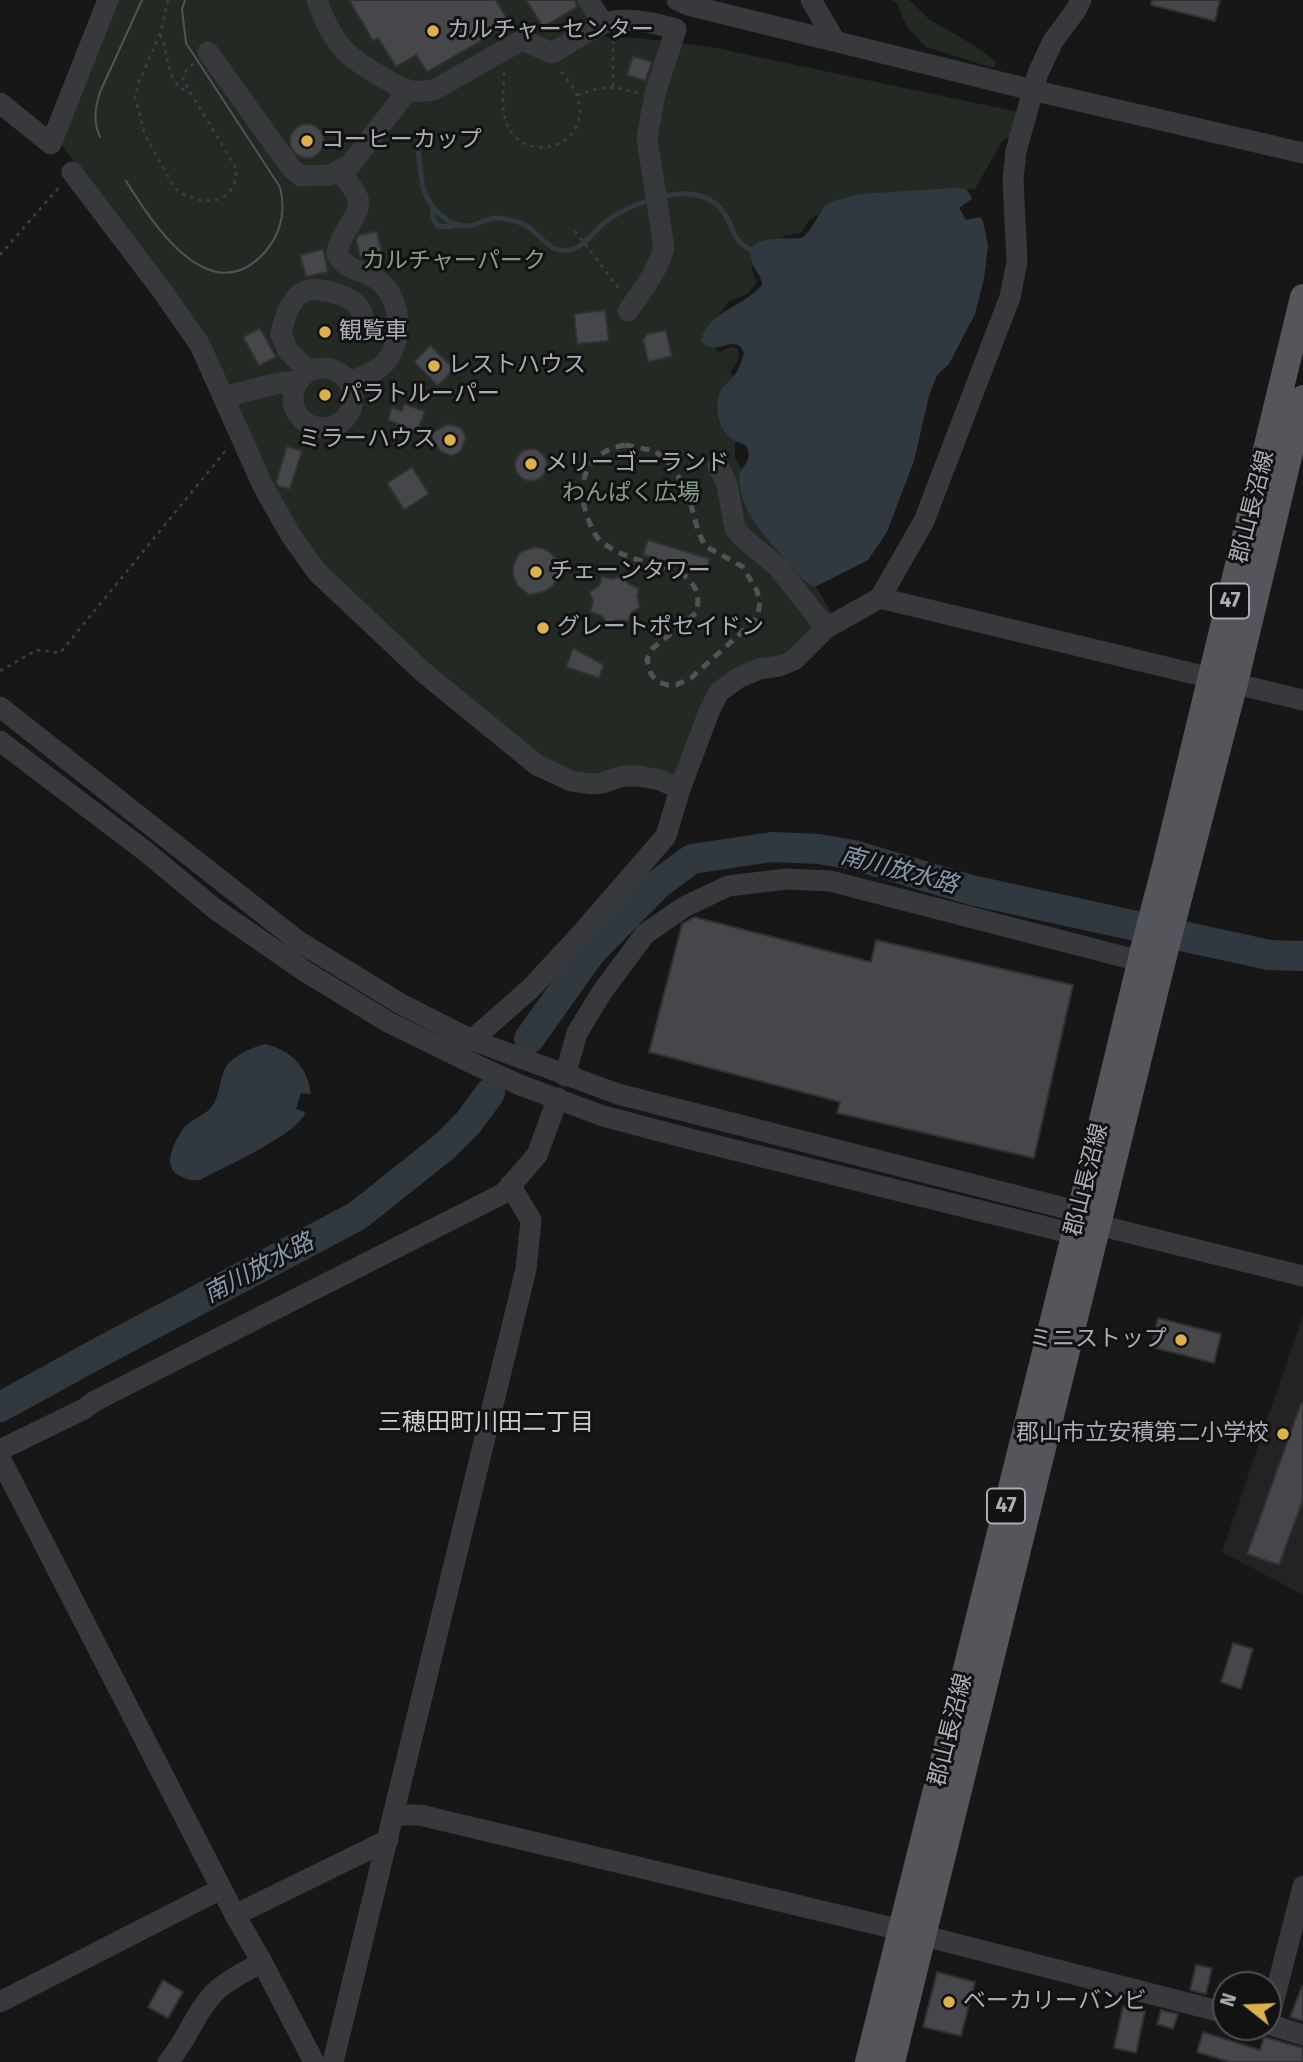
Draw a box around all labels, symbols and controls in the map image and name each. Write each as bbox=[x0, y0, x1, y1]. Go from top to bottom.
place label: カルチャーセンター bbox=[447, 17, 654, 45]
marker: カルチャーセンター bbox=[425, 23, 441, 39]
place label: コーヒーカップ bbox=[321, 127, 482, 155]
marker: コーヒーカップ bbox=[299, 133, 315, 149]
park label: カルチャーパーク bbox=[362, 248, 546, 276]
place label: 観覧車 bbox=[339, 318, 408, 346]
marker: 観覧車 bbox=[317, 324, 333, 340]
place label: レストハウス bbox=[448, 352, 586, 380]
marker: レストハウス bbox=[426, 358, 442, 374]
place label: パラトルーパー bbox=[339, 381, 500, 409]
marker: パラトルーパー bbox=[317, 387, 333, 403]
place label: ミラーハウス bbox=[298, 426, 436, 454]
marker: ミラーハウス bbox=[442, 432, 458, 448]
street label: 郡山長沼線 bbox=[1226, 448, 1280, 566]
place label: メリーゴーランド bbox=[545, 450, 729, 478]
marker: メリーゴーランド bbox=[523, 456, 539, 472]
park label: わんぱく広場 bbox=[562, 480, 700, 508]
place label: チェーンタワー bbox=[550, 558, 711, 586]
marker: チェーンタワー bbox=[528, 564, 544, 580]
road number: 47 bbox=[1211, 584, 1249, 618]
place label: グレートポセイドン bbox=[557, 614, 764, 642]
marker: グレートポセイドン bbox=[535, 620, 551, 636]
water label: 南川放水路 bbox=[837, 842, 961, 900]
street label: 郡山長沼線 bbox=[1060, 1121, 1114, 1239]
water label: 南川放水路 bbox=[199, 1228, 319, 1310]
place label: ミニストップ bbox=[1029, 1326, 1167, 1354]
marker: ミニストップ bbox=[1173, 1332, 1189, 1348]
district label: 三穂田町川田二丁目 bbox=[378, 1409, 594, 1437]
place label: 郡山市立安積第二小学校 bbox=[1016, 1420, 1269, 1448]
marker: 郡山市立安積第二小学校 bbox=[1275, 1426, 1291, 1442]
road number: 47 bbox=[987, 1488, 1025, 1524]
street label: 郡山長沼線 bbox=[924, 1671, 978, 1789]
north arrow bbox=[1212, 1971, 1282, 2041]
place label: ベーカリーバンビ bbox=[963, 1988, 1147, 2016]
text: N bbox=[1216, 1990, 1241, 2010]
marker: ベーカリーバンビ bbox=[941, 1994, 957, 2010]

